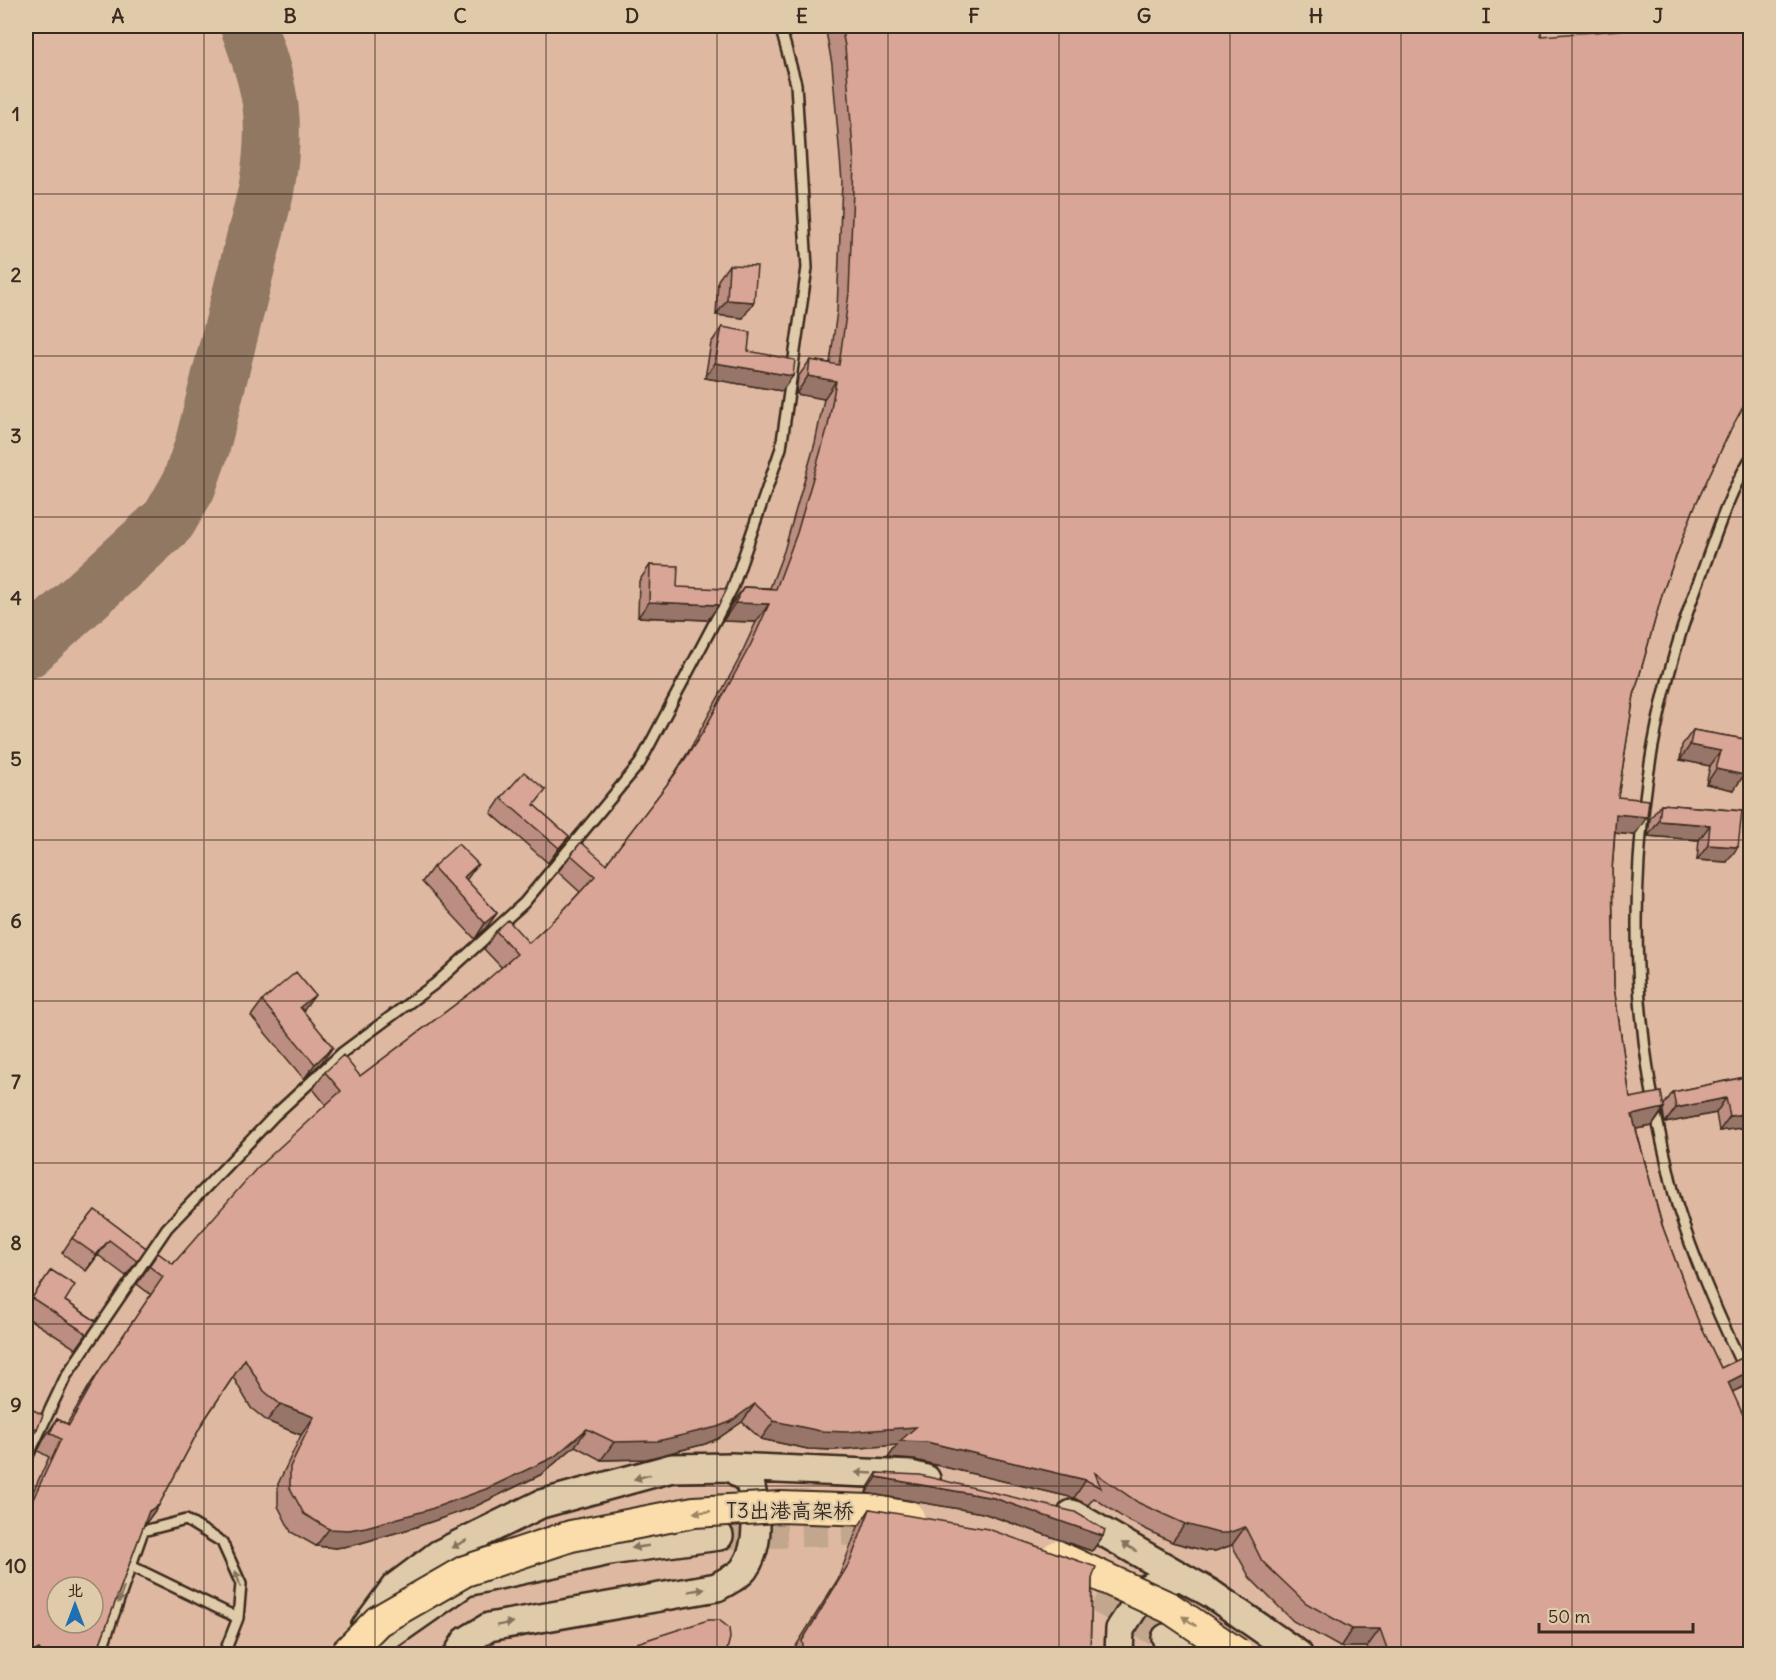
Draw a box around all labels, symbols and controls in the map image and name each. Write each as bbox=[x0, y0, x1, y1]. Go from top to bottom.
text: A bbox=[112, 3, 125, 28]
text: B bbox=[283, 3, 297, 28]
text: C bbox=[453, 3, 467, 28]
text: D bbox=[625, 3, 639, 28]
text: E bbox=[796, 3, 808, 28]
text: F bbox=[968, 3, 980, 28]
text: G bbox=[1137, 3, 1151, 28]
text: H bbox=[1309, 3, 1323, 28]
text: I bbox=[1482, 3, 1491, 28]
text: J bbox=[1653, 3, 1664, 28]
text: 1 bbox=[12, 101, 20, 126]
text: 2 bbox=[11, 262, 22, 287]
text: 3 bbox=[10, 423, 22, 448]
text: 4 bbox=[10, 585, 22, 610]
text: 5 bbox=[10, 746, 22, 771]
text: 6 bbox=[10, 908, 22, 933]
text: 7 bbox=[11, 1069, 21, 1094]
text: 8 bbox=[10, 1230, 22, 1255]
text: 9 bbox=[10, 1392, 22, 1417]
one-way arrow bbox=[854, 1468, 873, 1477]
one-way arrow bbox=[633, 1472, 651, 1482]
street label: T3出港高架桥 bbox=[726, 1497, 854, 1524]
one-way arrow bbox=[692, 1507, 711, 1517]
one-way arrow bbox=[451, 1539, 468, 1548]
one-way arrow bbox=[630, 1542, 649, 1551]
one-way arrow bbox=[1120, 1542, 1137, 1552]
text: 10 bbox=[5, 1553, 27, 1578]
one-way arrow bbox=[232, 1569, 242, 1587]
north arrow bbox=[45, 1575, 105, 1635]
text: 北 bbox=[67, 1580, 83, 1600]
one-way arrow bbox=[115, 1586, 125, 1604]
one-way arrow bbox=[688, 1586, 707, 1595]
scale bar bbox=[1539, 1596, 1694, 1634]
text: 50 m bbox=[1548, 1605, 1590, 1628]
one-way arrow bbox=[1182, 1615, 1198, 1627]
one-way arrow bbox=[496, 1619, 515, 1628]

